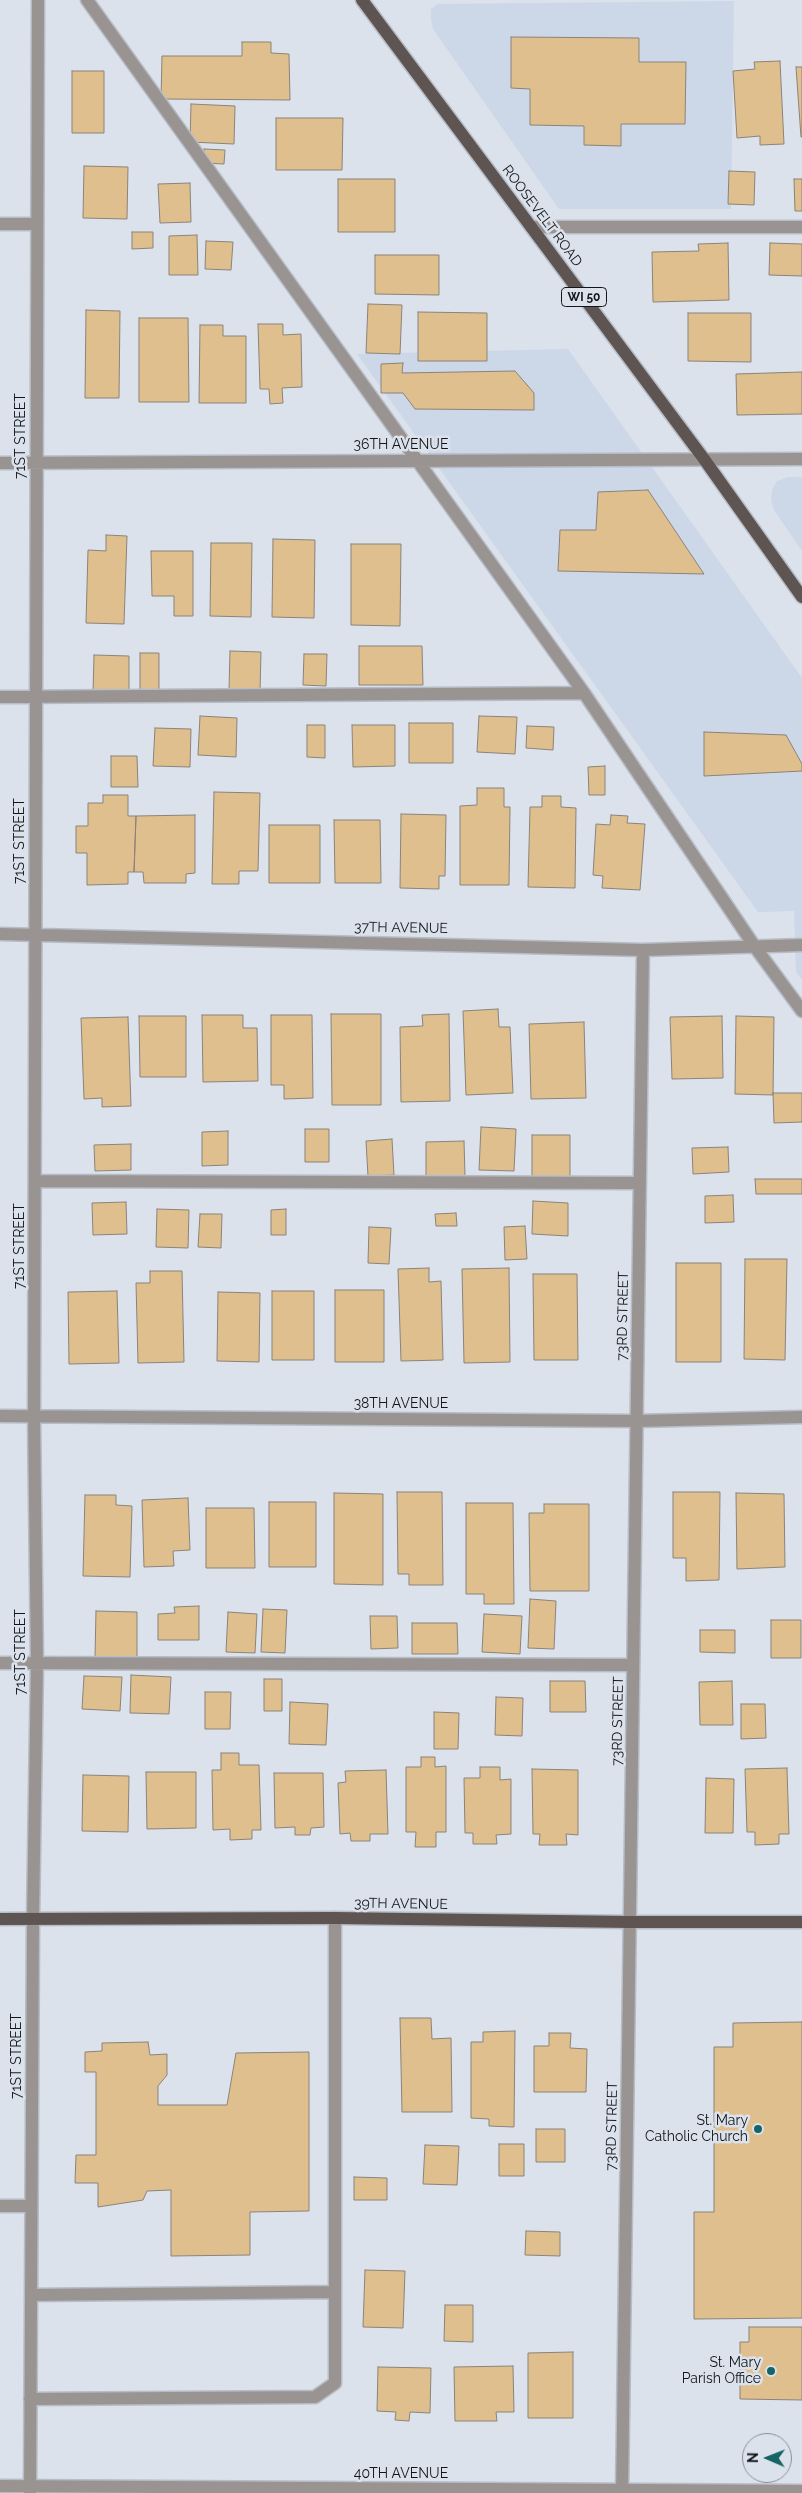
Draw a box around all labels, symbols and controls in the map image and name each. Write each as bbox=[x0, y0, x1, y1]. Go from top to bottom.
street label: ROOSEVELT ROAD bbox=[498, 162, 586, 270]
road number: WI 50 bbox=[562, 288, 606, 306]
street label: 71ST STREET bbox=[13, 393, 29, 479]
street label: 36TH AVENUE bbox=[354, 437, 448, 453]
street label: 71ST STREET bbox=[12, 798, 28, 884]
street label: 37TH AVENUE bbox=[354, 919, 448, 937]
street label: 71ST STREET bbox=[12, 1203, 28, 1289]
street label: 73RD STREET bbox=[614, 1271, 632, 1361]
street label: 38TH AVENUE bbox=[354, 1396, 448, 1412]
street label: 71ST STREET bbox=[13, 1609, 29, 1695]
street label: 73RD STREET bbox=[609, 1676, 627, 1766]
street label: 39TH AVENUE bbox=[354, 1895, 448, 1913]
street label: 71ST STREET bbox=[9, 2013, 25, 2099]
street label: 73RD STREET bbox=[603, 2081, 621, 2171]
place label: St. Mary Catholic Church bbox=[645, 2113, 748, 2146]
marker: St. Mary Catholic Church bbox=[752, 2123, 764, 2135]
place label: St. Mary Parish Office bbox=[682, 2355, 761, 2388]
marker: St. Mary Parish Office bbox=[765, 2365, 777, 2377]
north arrow bbox=[742, 2433, 792, 2483]
text: N bbox=[745, 2452, 761, 2463]
street label: 40TH AVENUE bbox=[354, 2466, 448, 2482]

